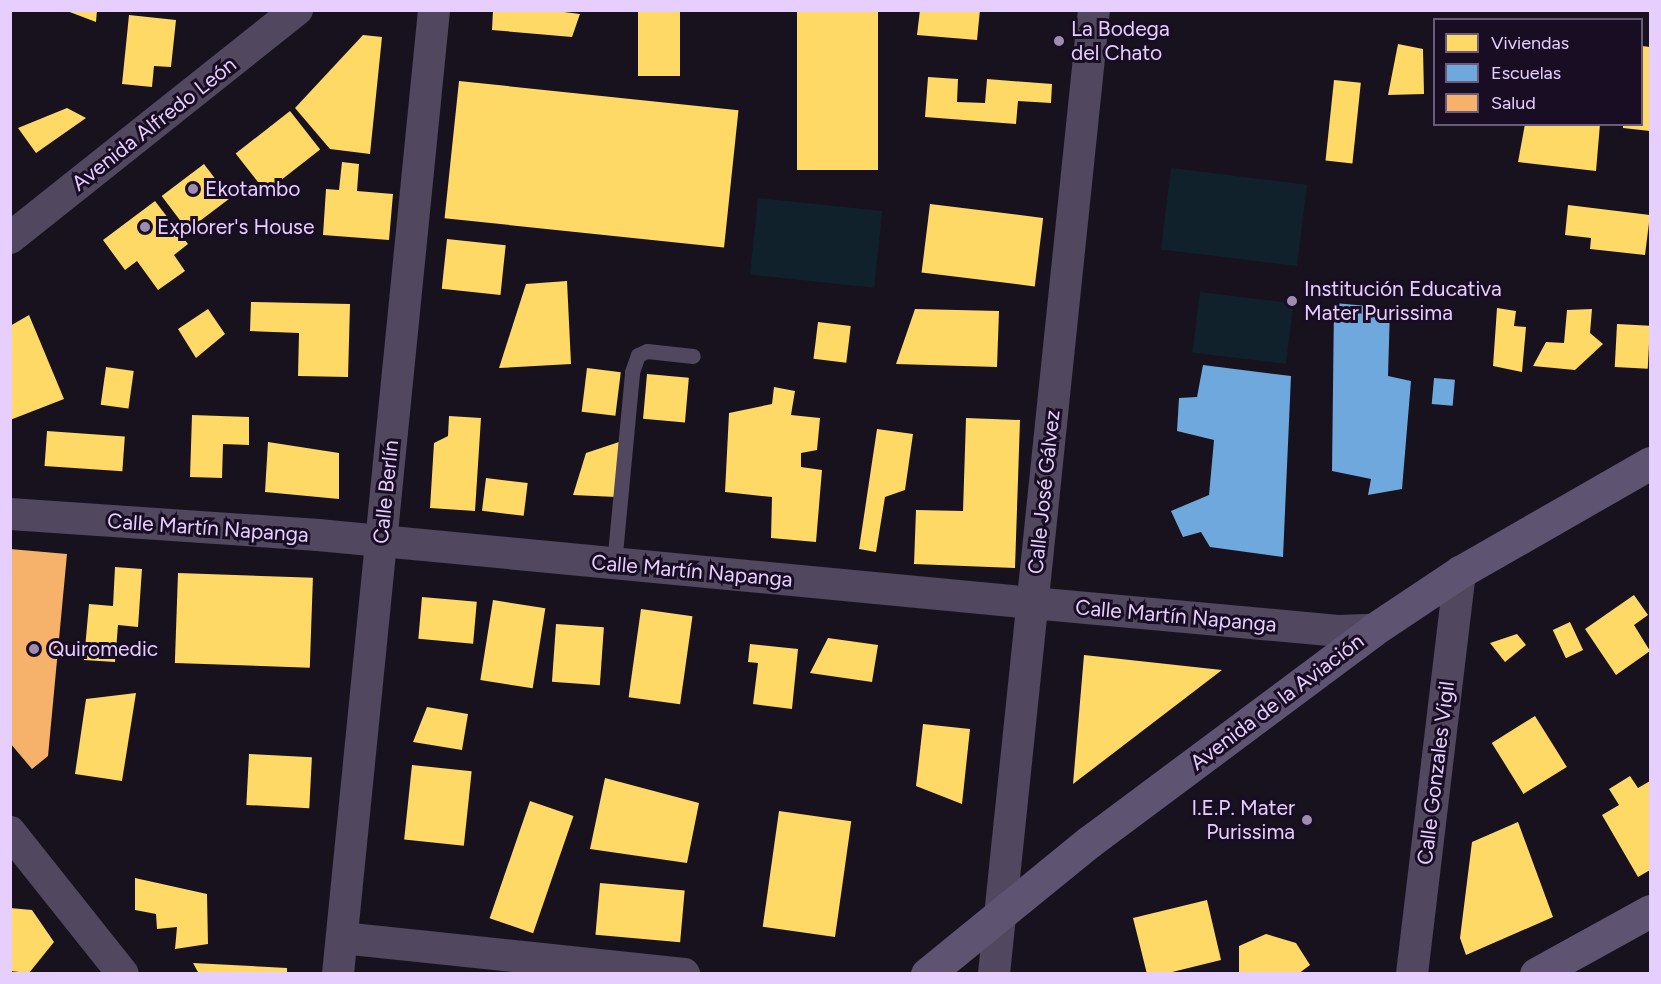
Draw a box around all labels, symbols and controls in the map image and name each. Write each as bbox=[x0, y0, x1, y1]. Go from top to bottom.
place label: La Bodega del Chato bbox=[1071, 16, 1170, 66]
legend bbox=[1433, 18, 1643, 126]
text: Viviendas bbox=[1491, 32, 1569, 54]
marker: La Bodega del Chato bbox=[1052, 34, 1066, 48]
street label: Avenida Alfredo León bbox=[67, 52, 241, 196]
text: Escuelas bbox=[1491, 62, 1561, 84]
text: Salud bbox=[1491, 92, 1536, 114]
place label: Ekotambo bbox=[205, 176, 301, 202]
marker: Ekotambo bbox=[186, 182, 200, 196]
place label: Explorer's House bbox=[157, 214, 314, 240]
marker: Explorer's House bbox=[138, 220, 152, 234]
place label: Institución Educativa Mater Purissima bbox=[1304, 276, 1502, 326]
marker: Institución Educativa Mater Purissima bbox=[1285, 294, 1299, 308]
street label: Calle José Gálvez bbox=[1023, 409, 1065, 575]
street label: Calle Berlín bbox=[368, 439, 404, 545]
street label: Calle Martín Napanga bbox=[106, 508, 310, 548]
street label: Calle Martín Napanga bbox=[590, 550, 794, 592]
street label: Calle Martín Napanga bbox=[1074, 595, 1278, 637]
street label: Avenida de la Aviación bbox=[1185, 628, 1369, 776]
place label: Quiromedic bbox=[48, 636, 158, 662]
marker: Quiromedic bbox=[25, 640, 43, 658]
street label: Calle Gonzales Vigil bbox=[1412, 680, 1460, 866]
place label: I.E.P. Mater Purissima bbox=[1192, 795, 1295, 845]
marker: I.E.P. Mater Purissima bbox=[1300, 813, 1314, 827]

